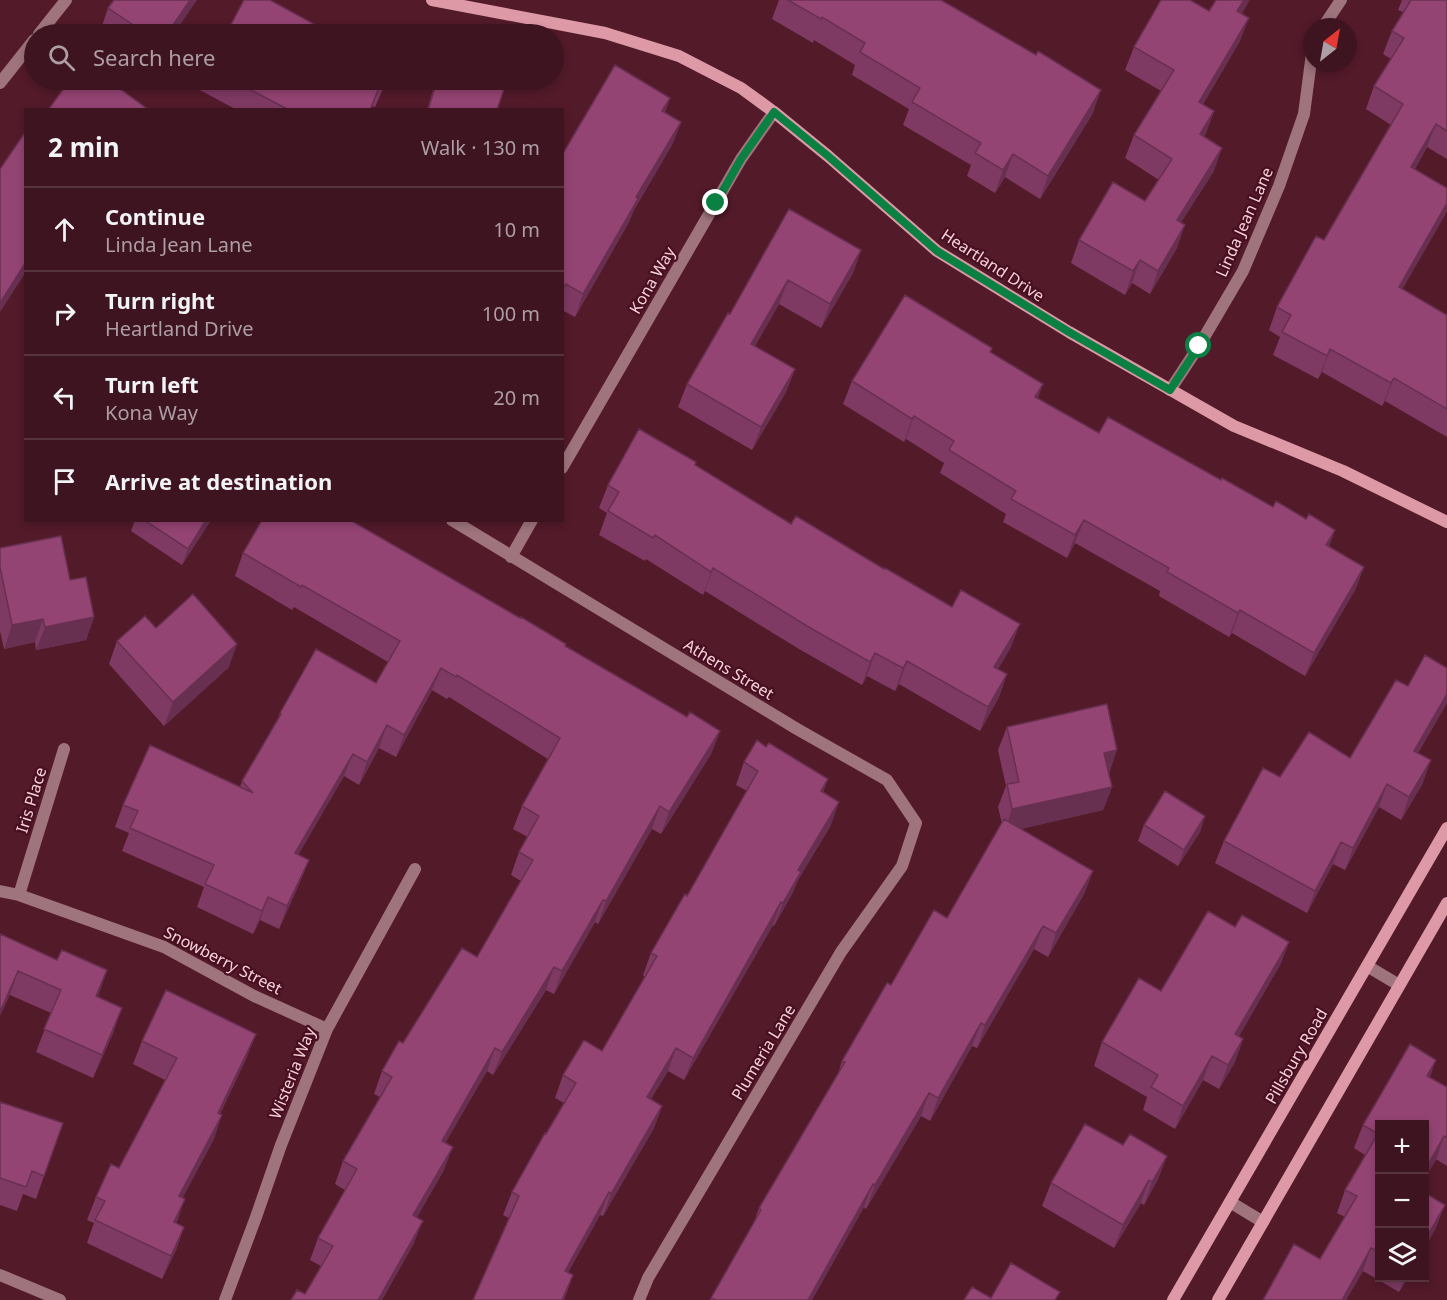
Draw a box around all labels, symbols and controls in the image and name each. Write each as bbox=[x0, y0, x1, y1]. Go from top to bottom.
north arrow bbox=[1303, 18, 1357, 72]
search box bbox=[24, 24, 564, 90]
icon: search bbox=[45, 41, 78, 74]
text: Search here bbox=[93, 42, 215, 72]
text: 2 min bbox=[48, 129, 120, 165]
text: Walk · 130 m bbox=[421, 134, 540, 161]
street label: Linda Jean Lane bbox=[1210, 164, 1278, 280]
route end bbox=[702, 189, 728, 215]
text: Continue bbox=[105, 201, 205, 231]
icon: ahead bbox=[48, 213, 81, 246]
text: 10 m bbox=[493, 216, 540, 243]
street label: Heartland Drive bbox=[937, 223, 1049, 307]
text: Linda Jean Lane bbox=[105, 231, 253, 258]
street label: Kona Way bbox=[624, 242, 681, 318]
text: Turn right bbox=[105, 285, 215, 315]
icon: right bbox=[48, 297, 81, 330]
text: 100 m bbox=[482, 300, 540, 327]
text: Heartland Drive bbox=[105, 315, 254, 342]
route start bbox=[1185, 332, 1211, 358]
text: Turn left bbox=[105, 369, 199, 399]
icon: left bbox=[48, 381, 81, 414]
text: 20 m bbox=[493, 384, 540, 411]
text: Kona Way bbox=[105, 399, 198, 426]
icon: arrive bbox=[48, 465, 81, 498]
text: Arrive at destination bbox=[105, 466, 332, 496]
street label: Athens Street bbox=[680, 633, 778, 705]
street label: Iris Place bbox=[11, 765, 51, 835]
street label: Snowberry Street bbox=[160, 921, 286, 999]
street label: Plumeria Lane bbox=[726, 1000, 800, 1104]
street label: Pillsbury Road bbox=[1260, 1004, 1332, 1108]
street label: Wisteria Way bbox=[264, 1023, 321, 1122]
map controls bbox=[1375, 1120, 1429, 1282]
button: + bbox=[1375, 1120, 1429, 1174]
button: − bbox=[1375, 1174, 1429, 1228]
button: layers bbox=[1375, 1228, 1429, 1282]

